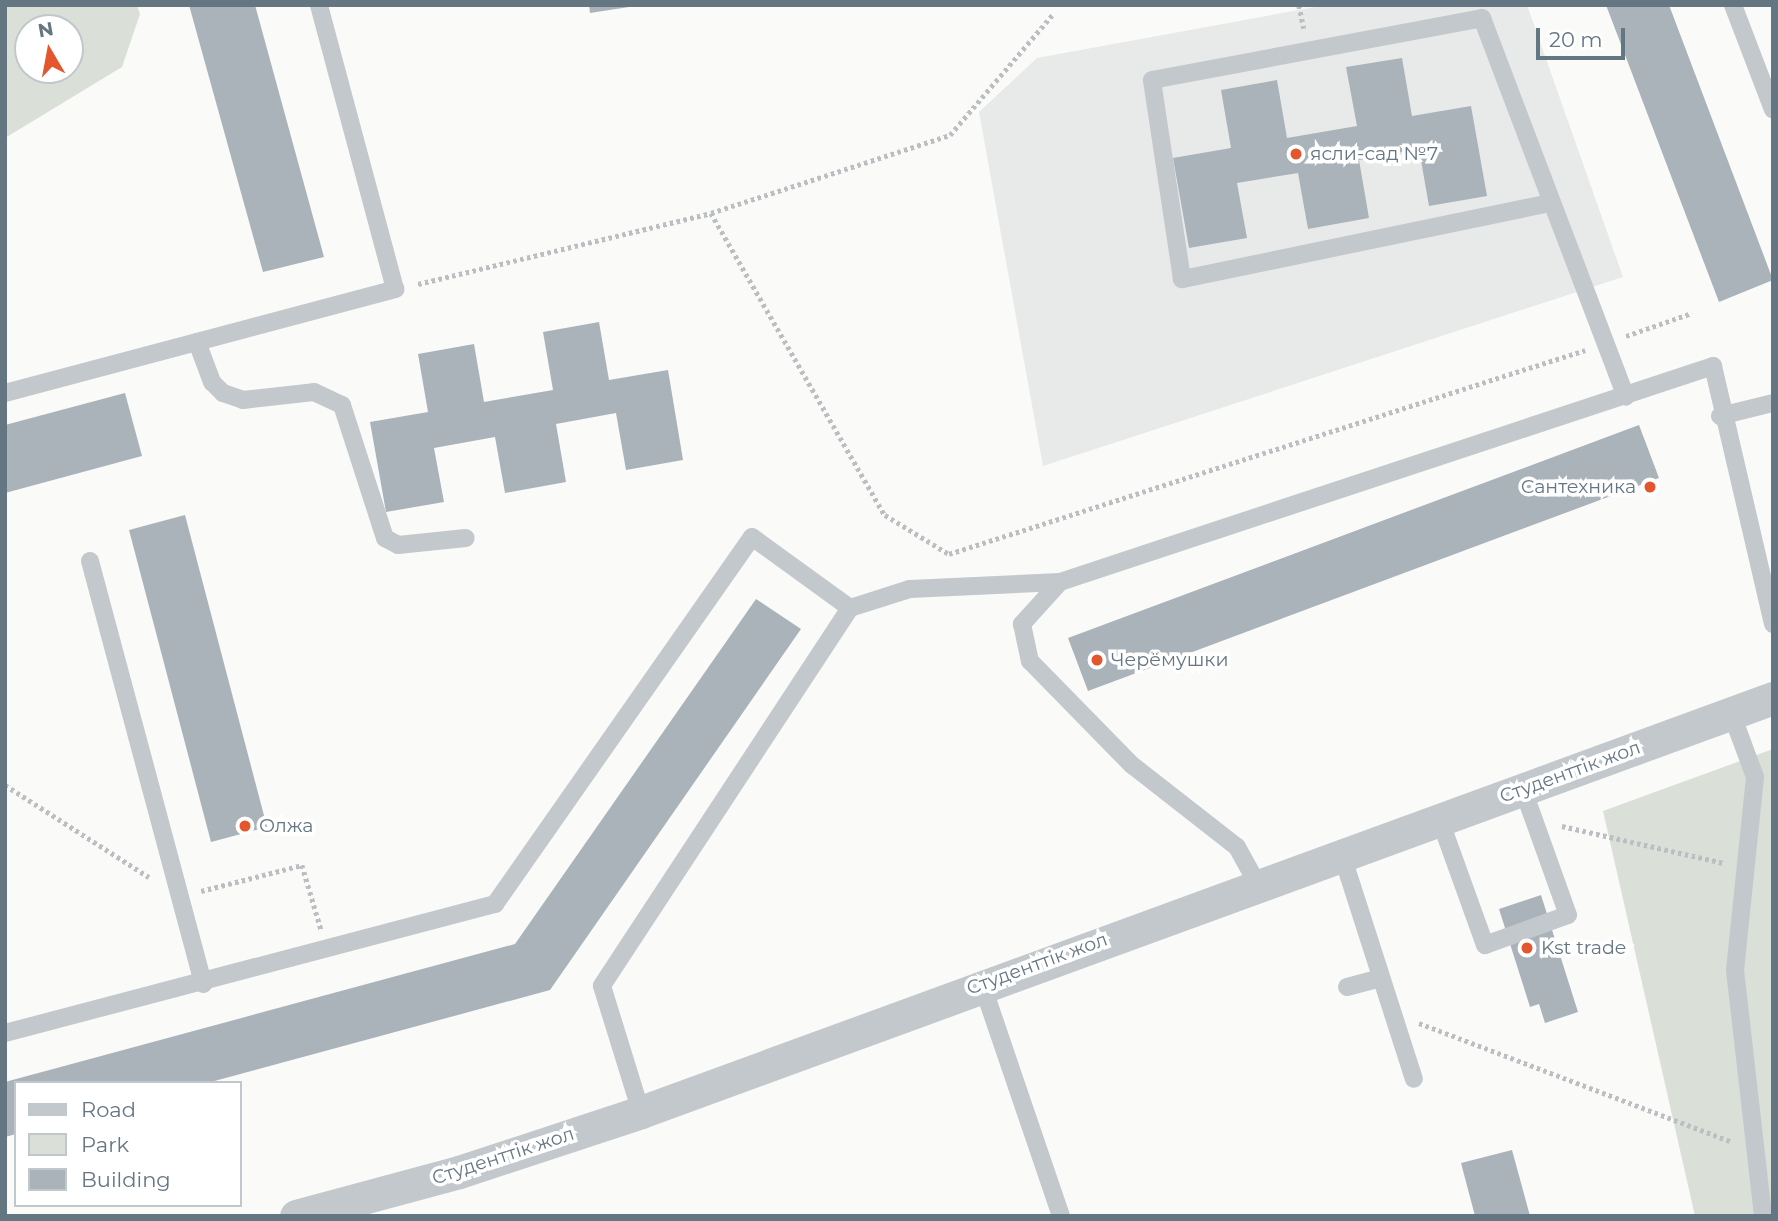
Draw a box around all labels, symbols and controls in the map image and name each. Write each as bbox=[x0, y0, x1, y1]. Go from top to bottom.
north arrow bbox=[14, 14, 84, 84]
scale bar bbox=[1540, 14, 1629, 58]
text: N bbox=[36, 17, 55, 42]
text: 20 m bbox=[1549, 27, 1603, 52]
place label: ясли-сад №7 bbox=[1310, 143, 1438, 165]
marker: ясли-сад №7 bbox=[1288, 146, 1304, 162]
place label: Сантехника bbox=[1521, 476, 1636, 498]
marker: Сантехника bbox=[1642, 479, 1658, 495]
place label: Черёмушки bbox=[1111, 649, 1228, 671]
marker: Черёмушки bbox=[1089, 652, 1105, 668]
street label: Студенттік жол bbox=[1496, 736, 1644, 808]
place label: Олжа bbox=[259, 815, 313, 837]
marker: Олжа bbox=[237, 818, 253, 834]
street label: Студенттік жол bbox=[963, 928, 1111, 1000]
place label: Kst trade bbox=[1541, 937, 1626, 959]
marker: Kst trade bbox=[1519, 940, 1535, 956]
legend bbox=[14, 1081, 242, 1207]
text: Road bbox=[81, 1097, 136, 1122]
street label: Студенттік жол bbox=[429, 1122, 577, 1190]
text: Park bbox=[81, 1132, 129, 1157]
text: Building bbox=[81, 1167, 171, 1192]

